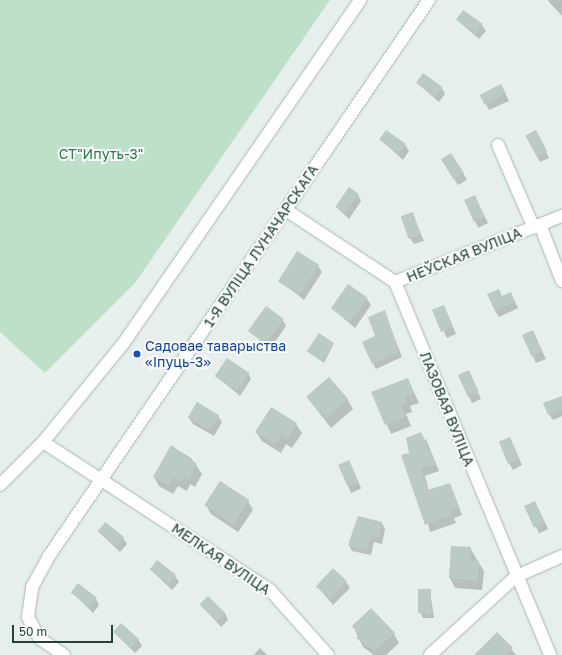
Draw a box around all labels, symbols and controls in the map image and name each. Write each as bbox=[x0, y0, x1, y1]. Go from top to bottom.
park label: СТ"Ипуть-3" bbox=[59, 146, 143, 162]
street label: 1-Я ВУЛІЦА ЛУНАЧАРСКАГА bbox=[200, 162, 322, 330]
street label: НЕЎСКАЯ ВУЛІЦА bbox=[404, 224, 524, 286]
place label: Садовае таварыства «Іпуць-3» bbox=[145, 338, 286, 370]
marker: Садовае таварыства «Іпуць-3» bbox=[132, 349, 142, 359]
street label: ЛАЗОВАЯ ВУЛІЦА bbox=[416, 349, 478, 469]
street label: МЕЛКАЯ ВУЛІЦА bbox=[168, 520, 274, 598]
scale bar bbox=[14, 617, 115, 643]
text: 50 m bbox=[19, 624, 47, 639]

